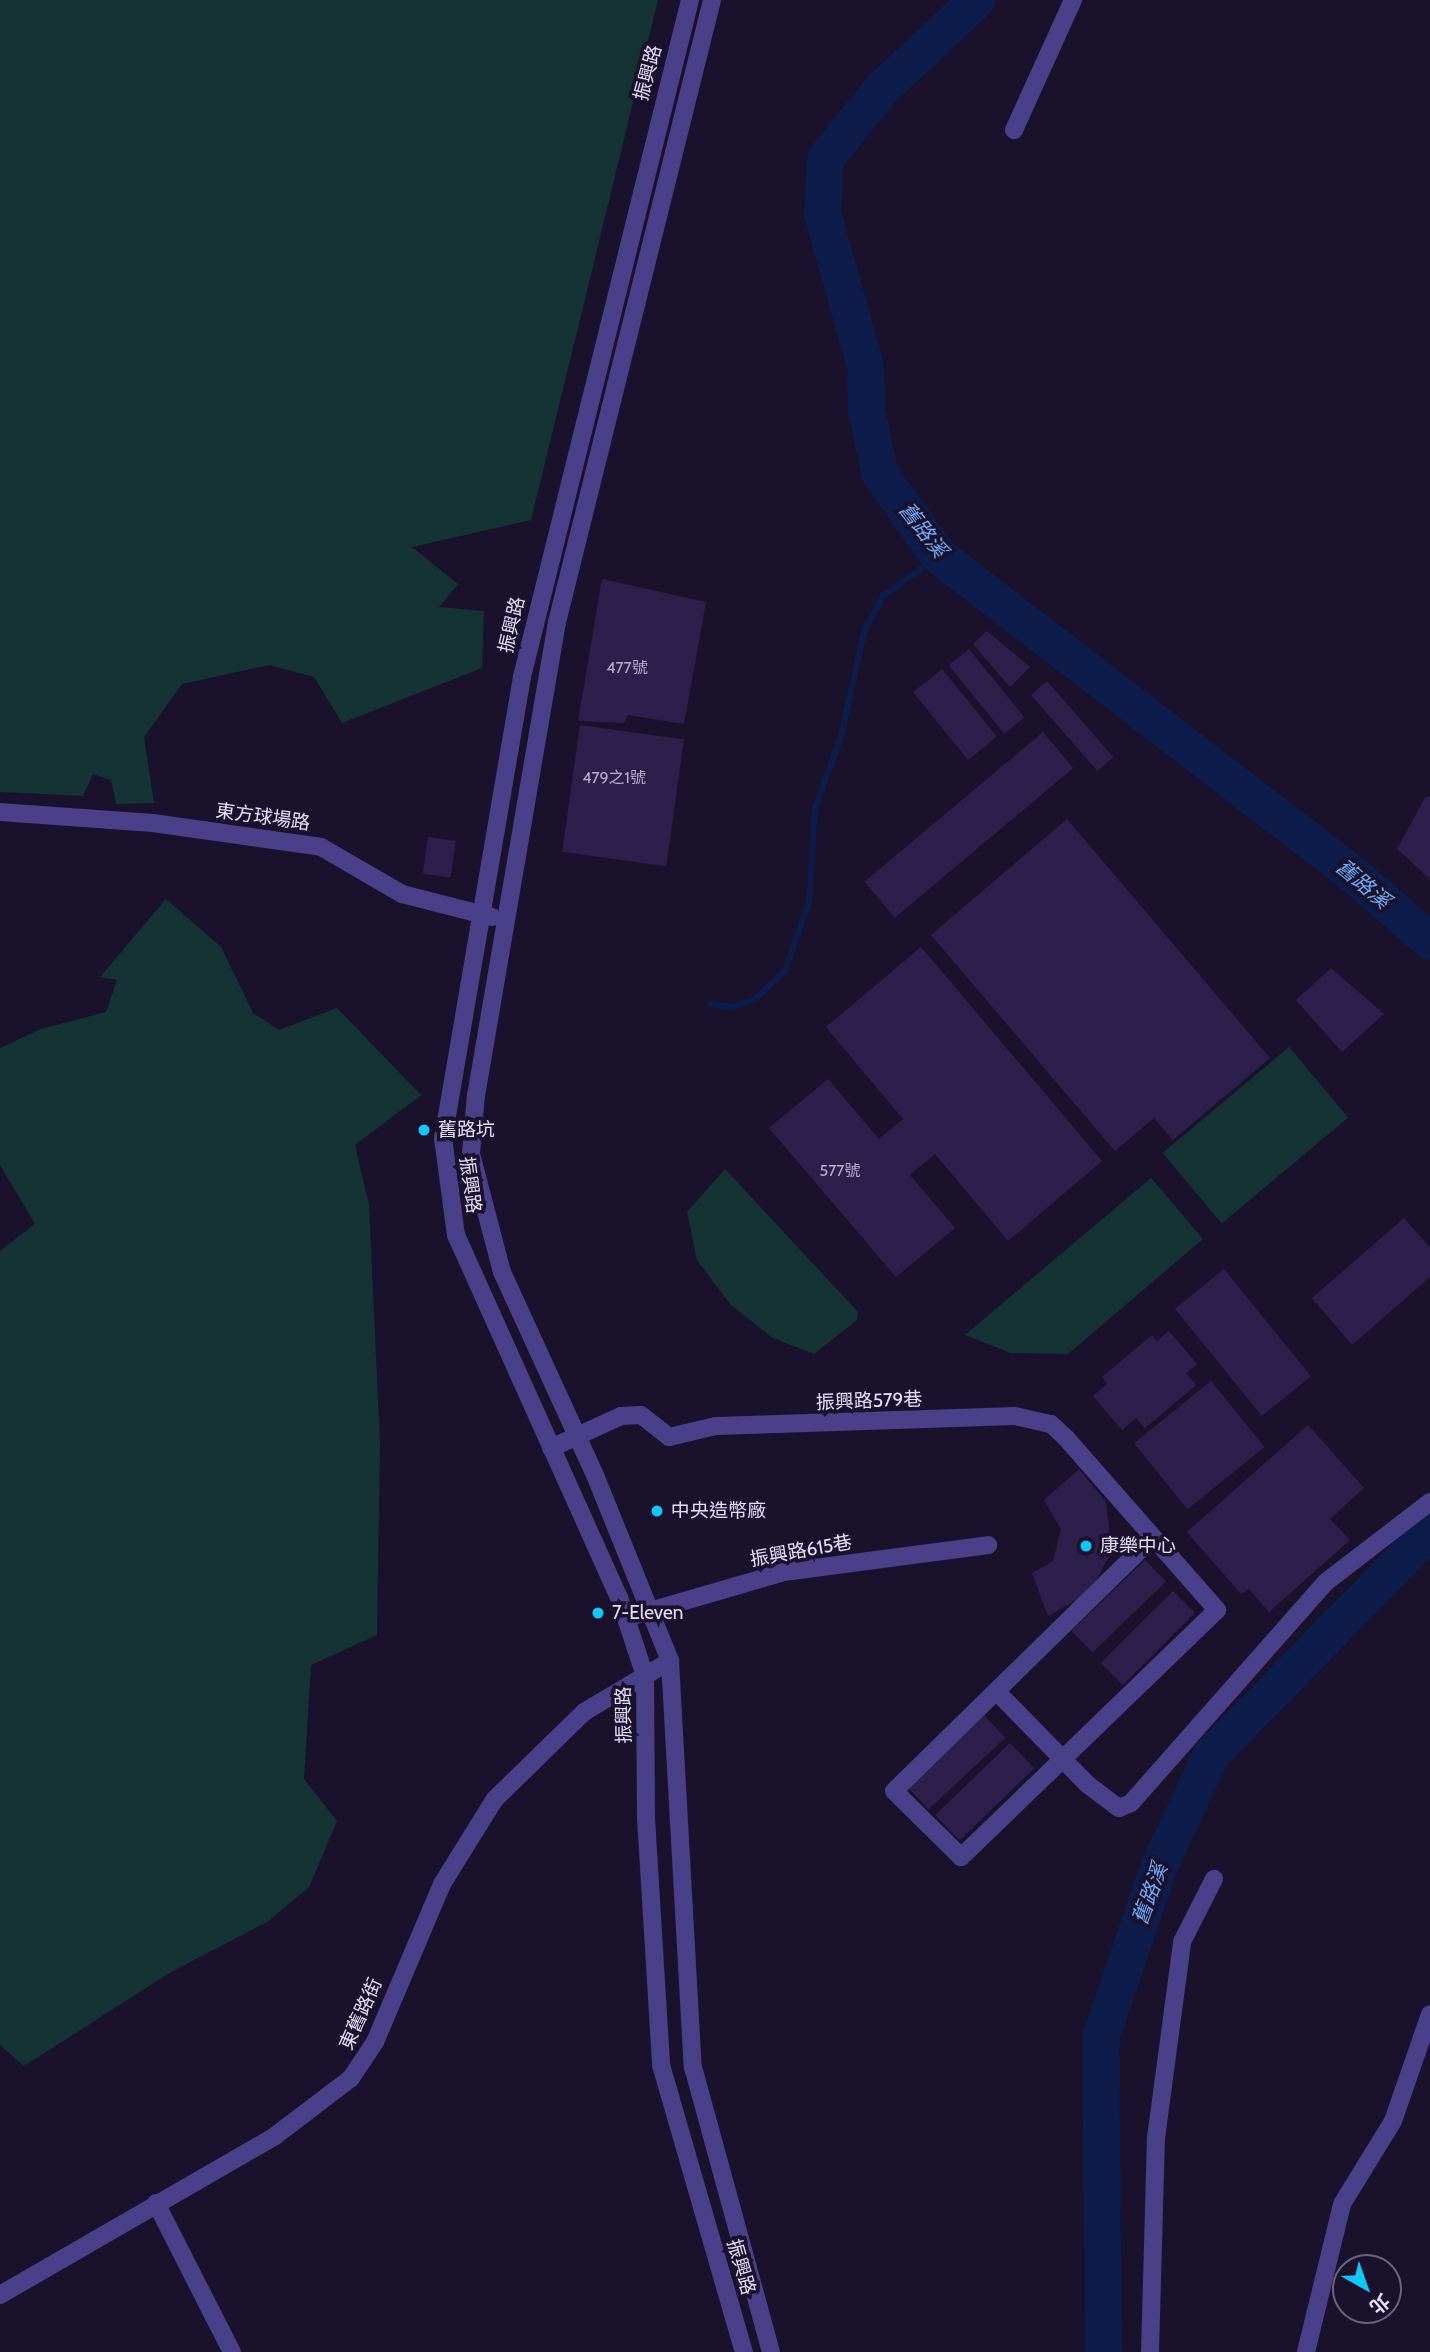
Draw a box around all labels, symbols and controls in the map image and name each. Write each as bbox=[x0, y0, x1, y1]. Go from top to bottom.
street label: 振興路 bbox=[630, 43, 666, 103]
water label: 舊路溪 bbox=[894, 497, 952, 563]
street label: 振興路 bbox=[494, 595, 530, 655]
house number: 477號 bbox=[606, 658, 648, 678]
house number: 479之1號 bbox=[582, 768, 646, 788]
street label: 東方球場路 bbox=[214, 799, 312, 835]
water label: 舊路溪 bbox=[1331, 854, 1395, 914]
place label: 舊路坑 bbox=[438, 1119, 495, 1141]
marker: 舊路坑 bbox=[416, 1122, 432, 1138]
street label: 振興路 bbox=[455, 1155, 485, 1215]
house number: 577號 bbox=[820, 1161, 860, 1181]
street label: 振興路579巷 bbox=[815, 1388, 923, 1414]
place label: 中央造幣廠 bbox=[671, 1500, 766, 1522]
marker: 中央造幣廠 bbox=[649, 1503, 665, 1519]
street label: 振興路615巷 bbox=[748, 1531, 854, 1571]
place label: 康樂中心 bbox=[1100, 1535, 1176, 1557]
marker: 康樂中心 bbox=[1078, 1538, 1094, 1554]
place label: 7-Eleven bbox=[612, 1602, 683, 1624]
marker: 7-Eleven bbox=[590, 1605, 606, 1621]
street label: 振興路 bbox=[612, 1686, 636, 1744]
water label: 舊路溪 bbox=[1127, 1860, 1173, 1928]
street label: 東舊路街 bbox=[335, 1975, 387, 2053]
street label: 振興路 bbox=[722, 2236, 760, 2298]
north arrow bbox=[1332, 2254, 1402, 2324]
text: 北 bbox=[1365, 2289, 1394, 2319]

